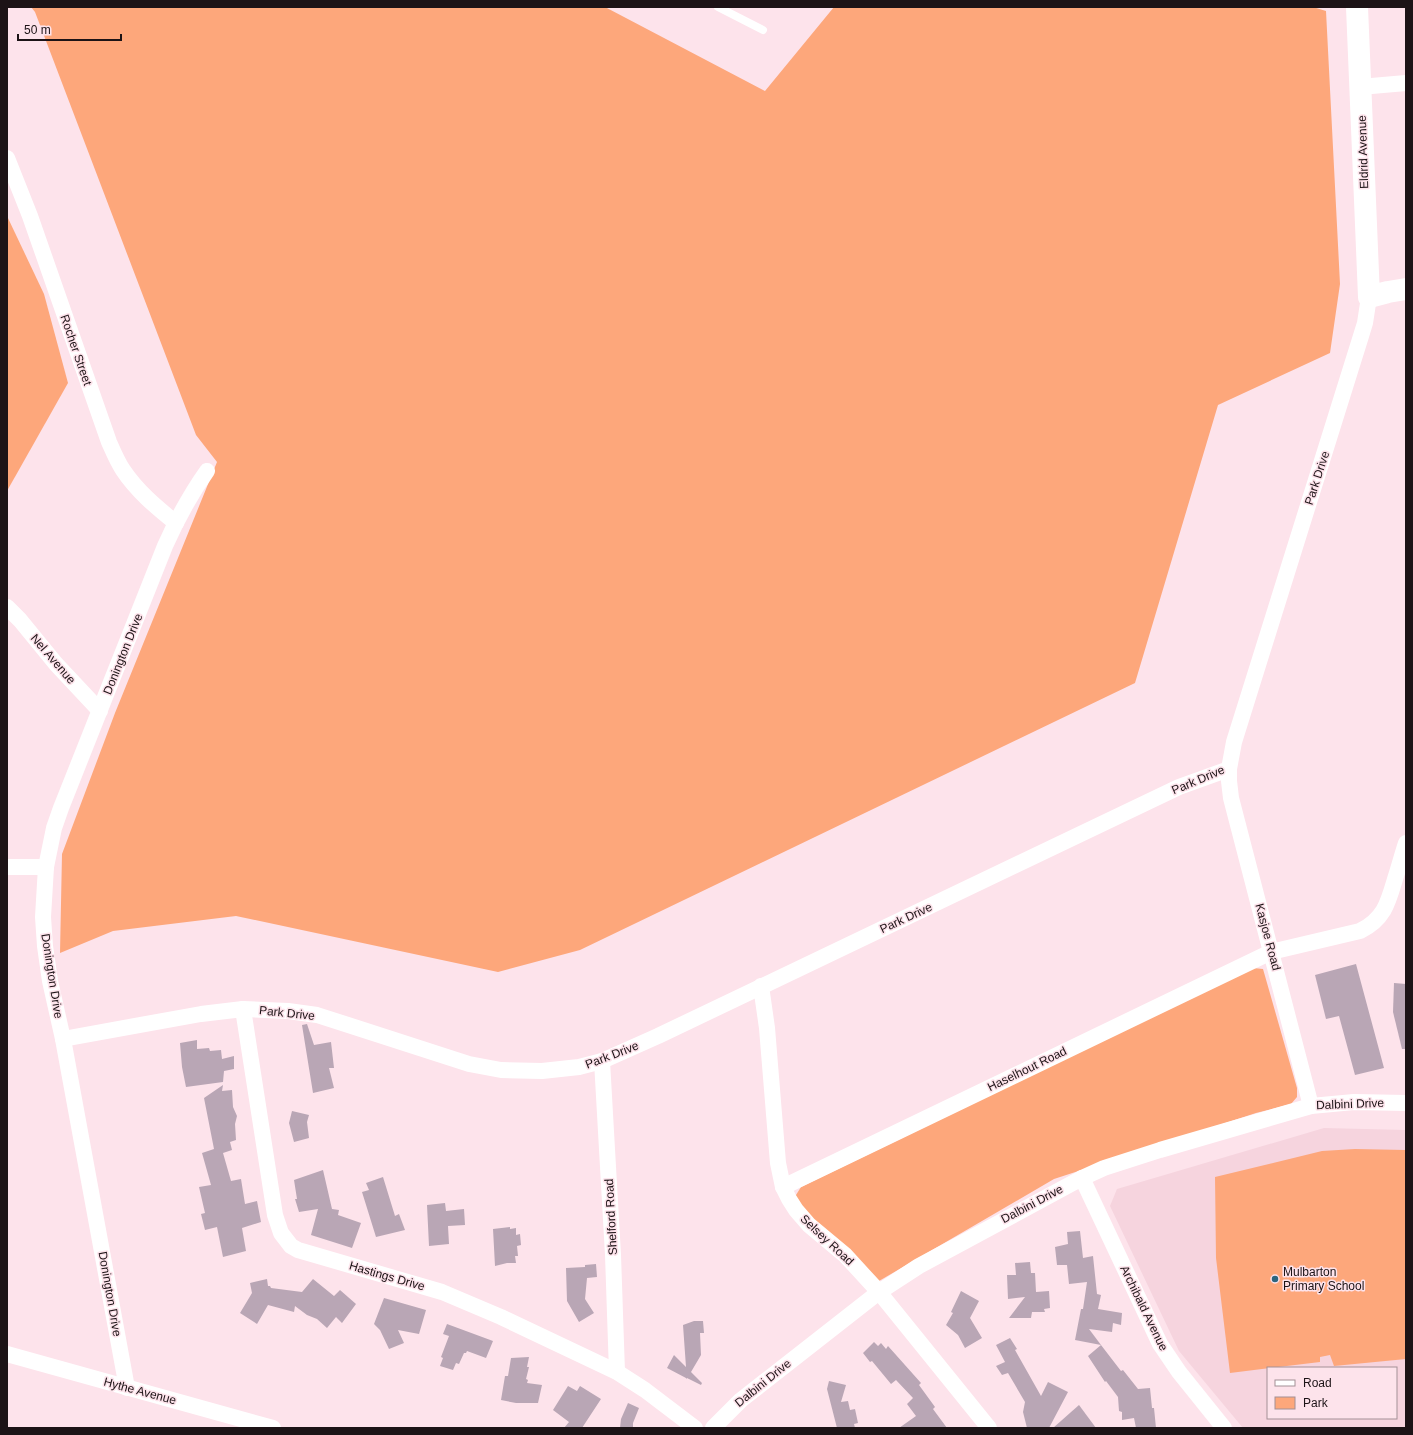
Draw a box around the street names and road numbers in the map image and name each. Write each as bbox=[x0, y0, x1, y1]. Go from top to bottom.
street label: Eldrid Avenue bbox=[1355, 115, 1371, 189]
street label: Rocher Street bbox=[57, 313, 95, 388]
street label: Park Drive bbox=[1302, 449, 1332, 507]
street label: Donington Drive bbox=[100, 611, 146, 697]
street label: Nel Avenue bbox=[28, 631, 79, 687]
street label: Park Drive bbox=[1169, 762, 1227, 797]
street label: Park Drive bbox=[878, 900, 935, 936]
street label: Kasjoe Road bbox=[1252, 902, 1284, 972]
street label: Donington Drive bbox=[38, 932, 66, 1020]
street label: Park Drive bbox=[258, 1003, 316, 1023]
street label: Park Drive bbox=[583, 1038, 641, 1072]
street label: Haselhout Road bbox=[985, 1044, 1069, 1094]
street label: Dalbini Drive bbox=[1316, 1096, 1385, 1112]
street label: Shelford Road bbox=[602, 1178, 620, 1256]
street label: Dalbini Drive bbox=[999, 1182, 1066, 1226]
street label: Selsey Road bbox=[797, 1212, 857, 1268]
street label: Donington Drive bbox=[96, 1250, 124, 1338]
street label: Hastings Drive bbox=[348, 1259, 427, 1294]
street label: Archibald Avenue bbox=[1117, 1263, 1171, 1353]
street label: Dalbini Drive bbox=[732, 1356, 794, 1410]
street label: Hythe Avenue bbox=[102, 1375, 178, 1407]

